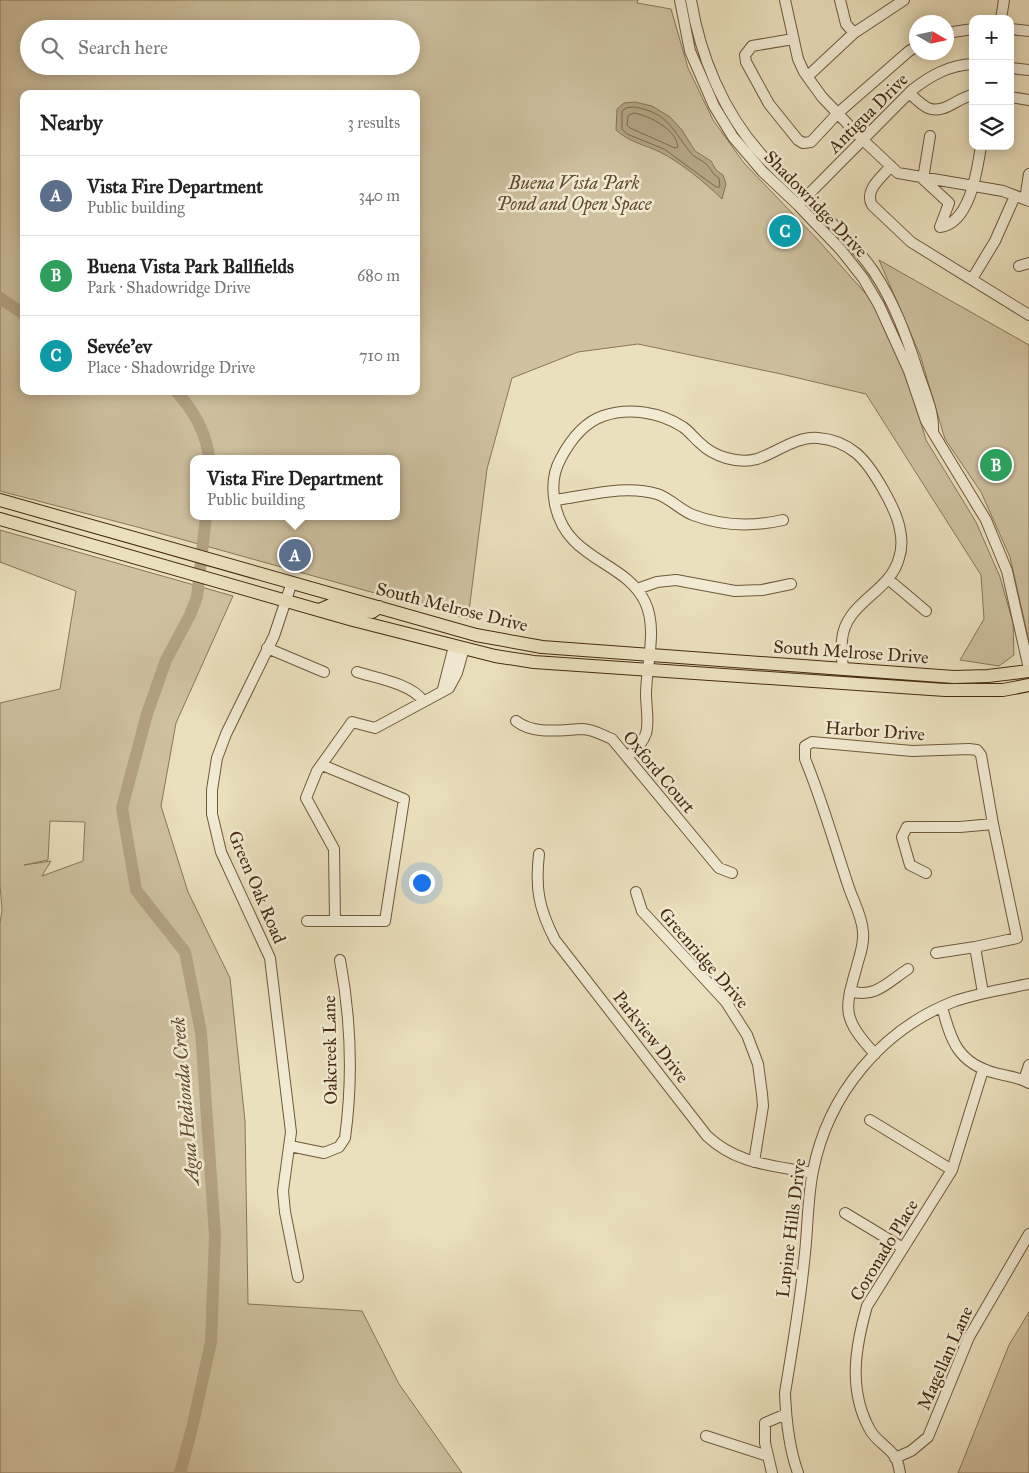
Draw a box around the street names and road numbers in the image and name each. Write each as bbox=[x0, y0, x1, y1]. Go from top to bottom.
street label: Antigua Drive bbox=[823, 68, 913, 159]
street label: Shadowridge Drive bbox=[759, 146, 873, 263]
street label: South Melrose Drive bbox=[374, 578, 530, 636]
street label: South Melrose Drive bbox=[773, 636, 929, 668]
street label: Harbor Drive bbox=[824, 717, 926, 745]
street label: Oxford Court bbox=[618, 726, 700, 818]
street label: Green Oak Road bbox=[223, 827, 291, 947]
street label: Greenridge Drive bbox=[653, 903, 754, 1014]
street label: Parkview Drive bbox=[608, 987, 694, 1087]
street label: Oakcreek Lane bbox=[318, 995, 342, 1105]
street label: Lupine Hills Drive bbox=[772, 1157, 810, 1299]
street label: Coronado Place bbox=[845, 1195, 923, 1305]
street label: Magellan Lane bbox=[912, 1303, 979, 1414]

